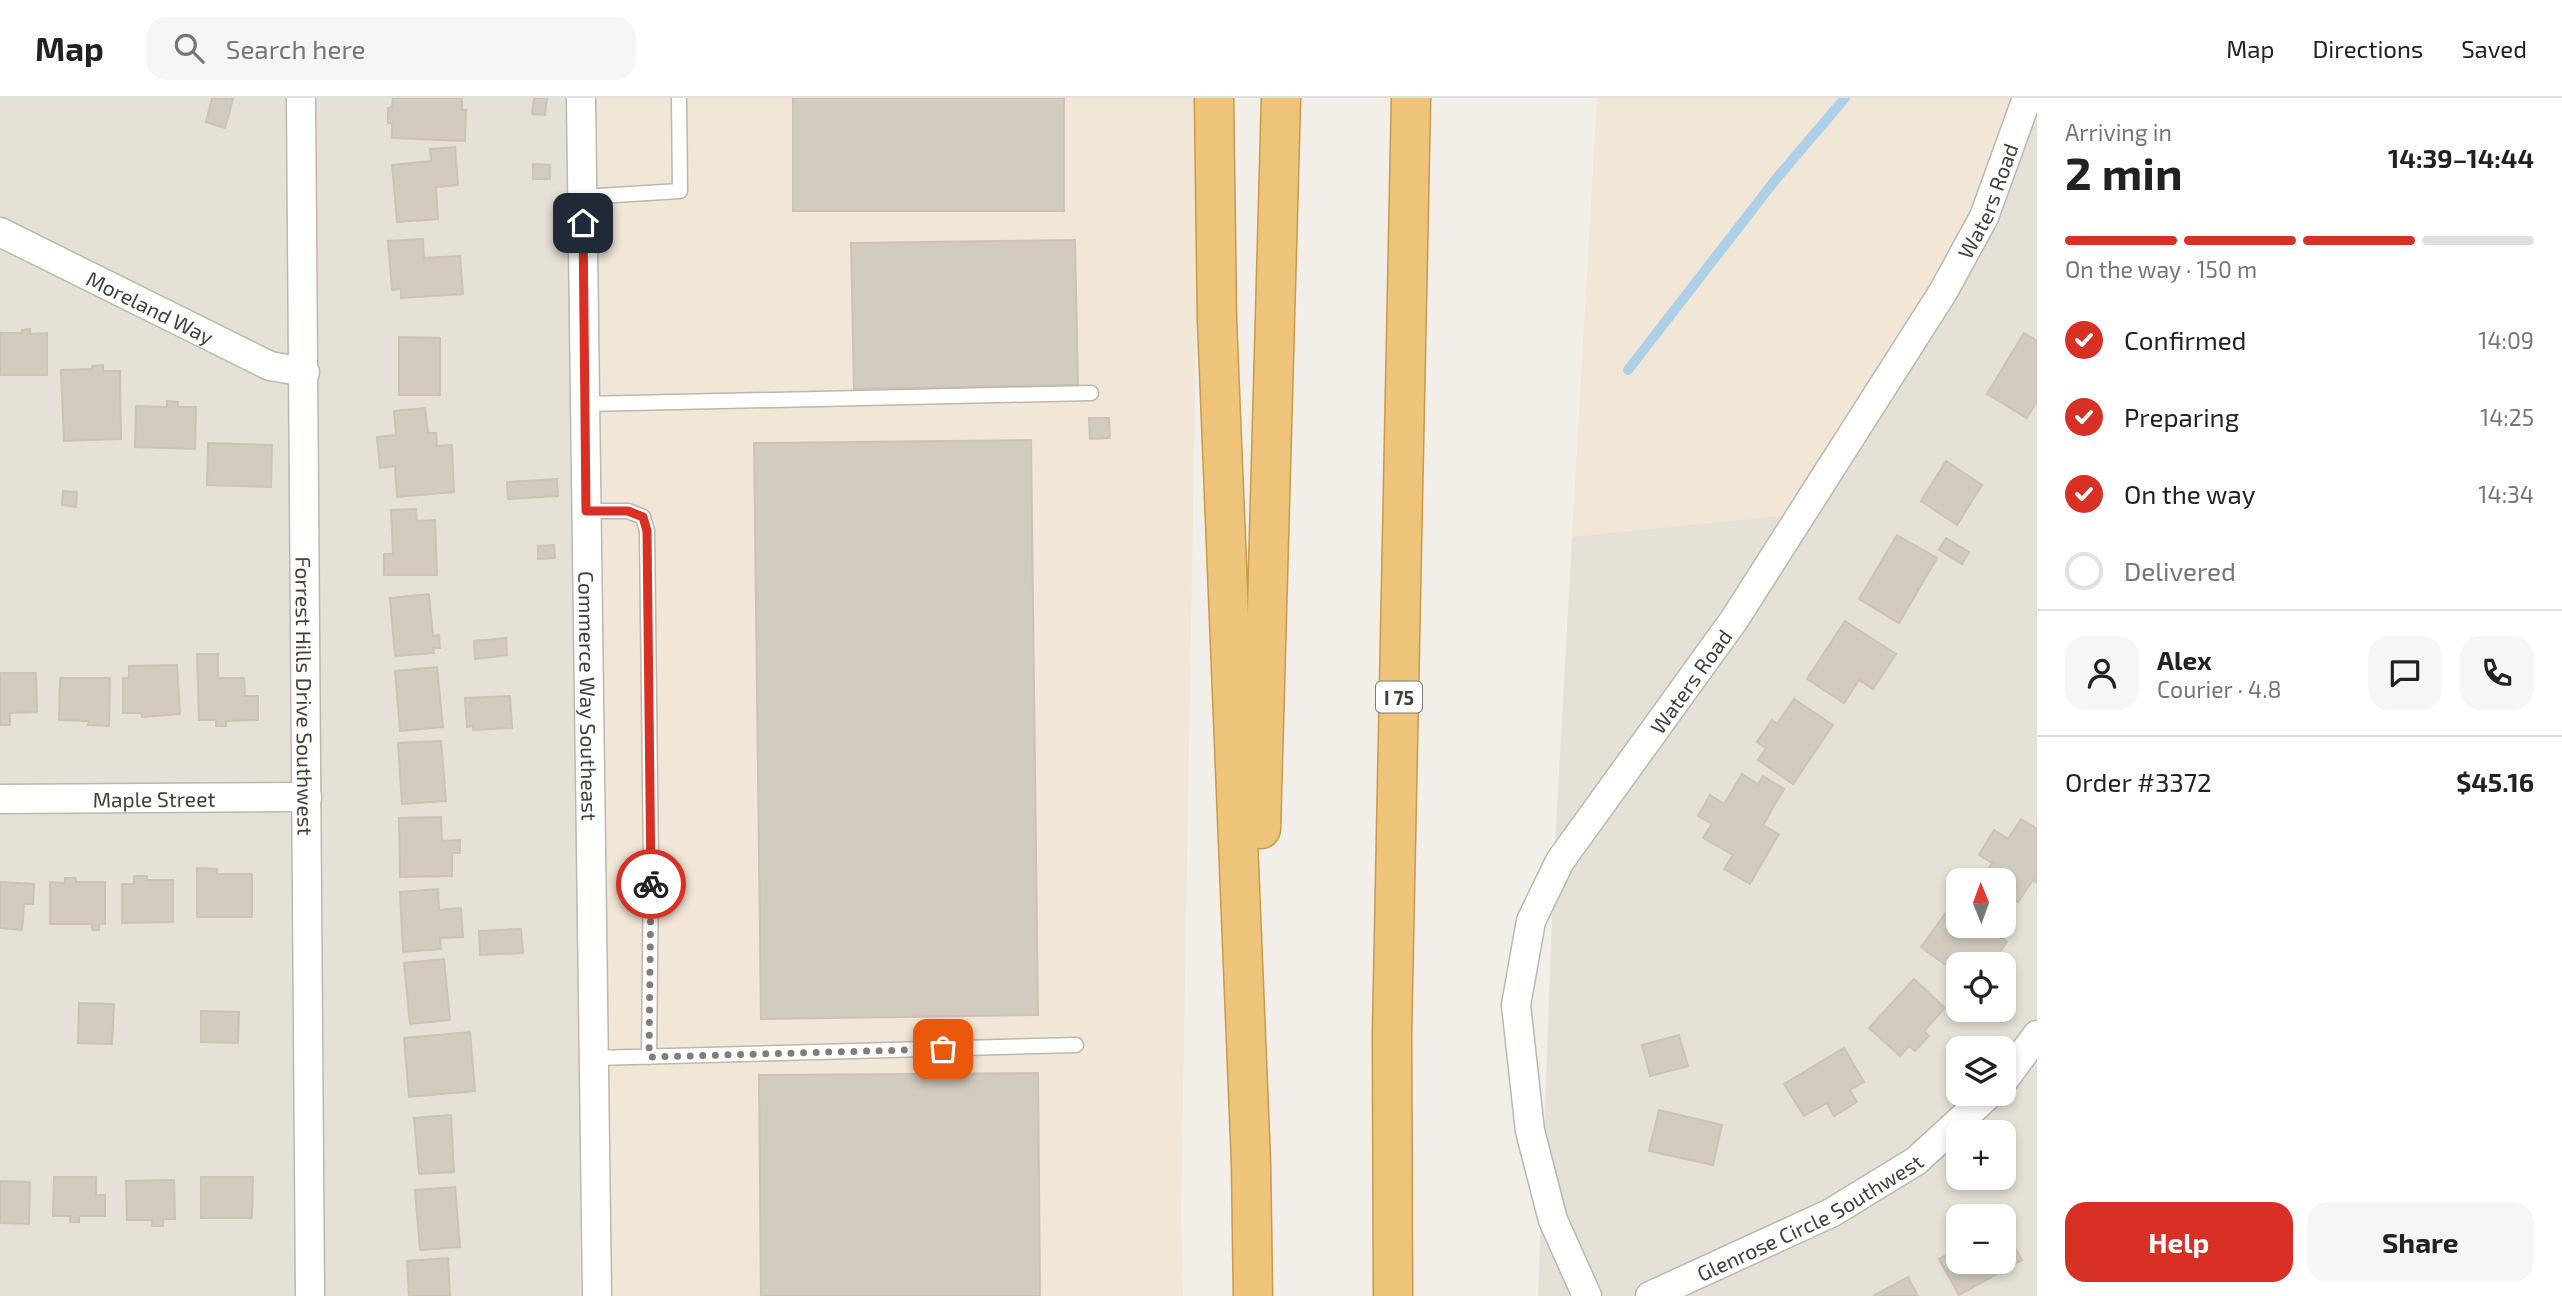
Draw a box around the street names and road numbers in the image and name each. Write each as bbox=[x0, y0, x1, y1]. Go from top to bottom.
street label: Waters Road bbox=[1951, 140, 2022, 262]
street label: Moreland Way bbox=[83, 265, 218, 349]
street label: Forrest Hills Drive Southwest bbox=[292, 556, 319, 836]
street label: Commerce Way Southeast bbox=[575, 571, 603, 821]
street label: Waters Road bbox=[1644, 624, 1736, 738]
road number: I 75 bbox=[1376, 682, 1422, 712]
street label: Maple Street bbox=[93, 785, 215, 811]
street label: Glenrose Circle Southwest bbox=[1693, 1149, 1928, 1285]

